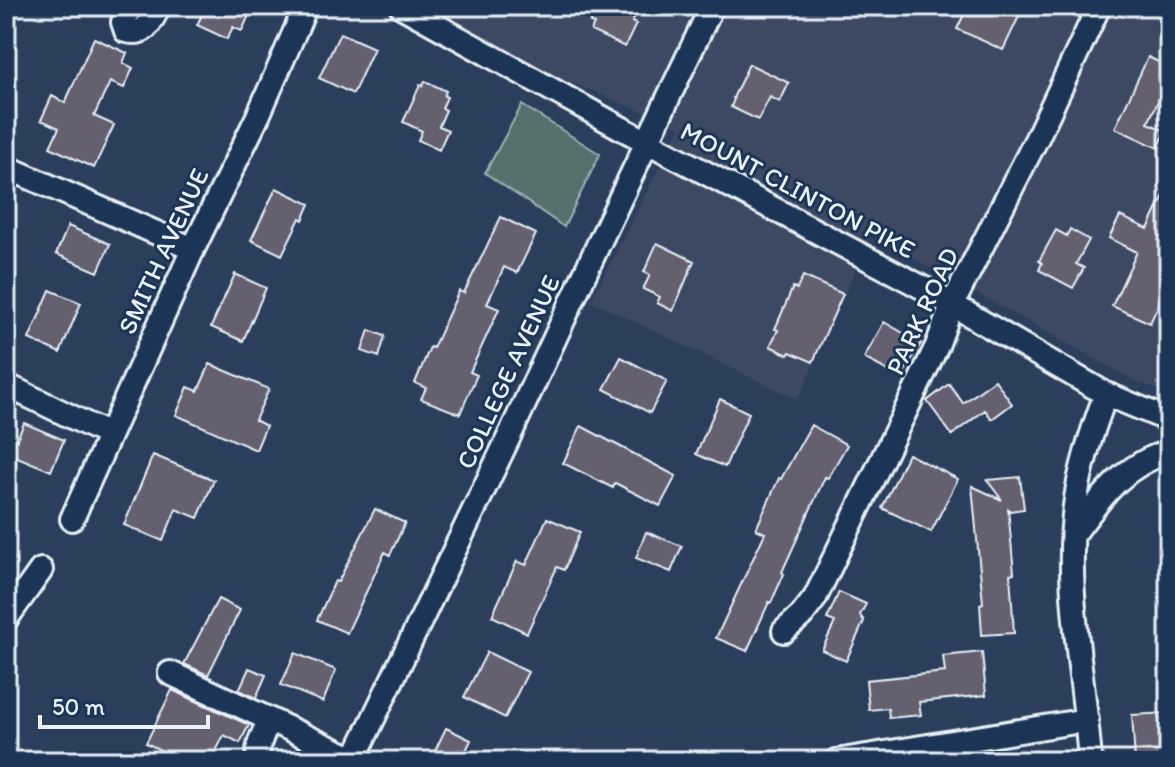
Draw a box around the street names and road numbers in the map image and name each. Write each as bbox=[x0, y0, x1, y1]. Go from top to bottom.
street label: MOUNT CLINTON PIKE bbox=[675, 115, 921, 265]
street label: SMITH AVENUE bbox=[111, 163, 215, 339]
street label: PARK ROAD bbox=[879, 242, 965, 380]
street label: COLLEGE AVENUE bbox=[449, 270, 567, 474]

